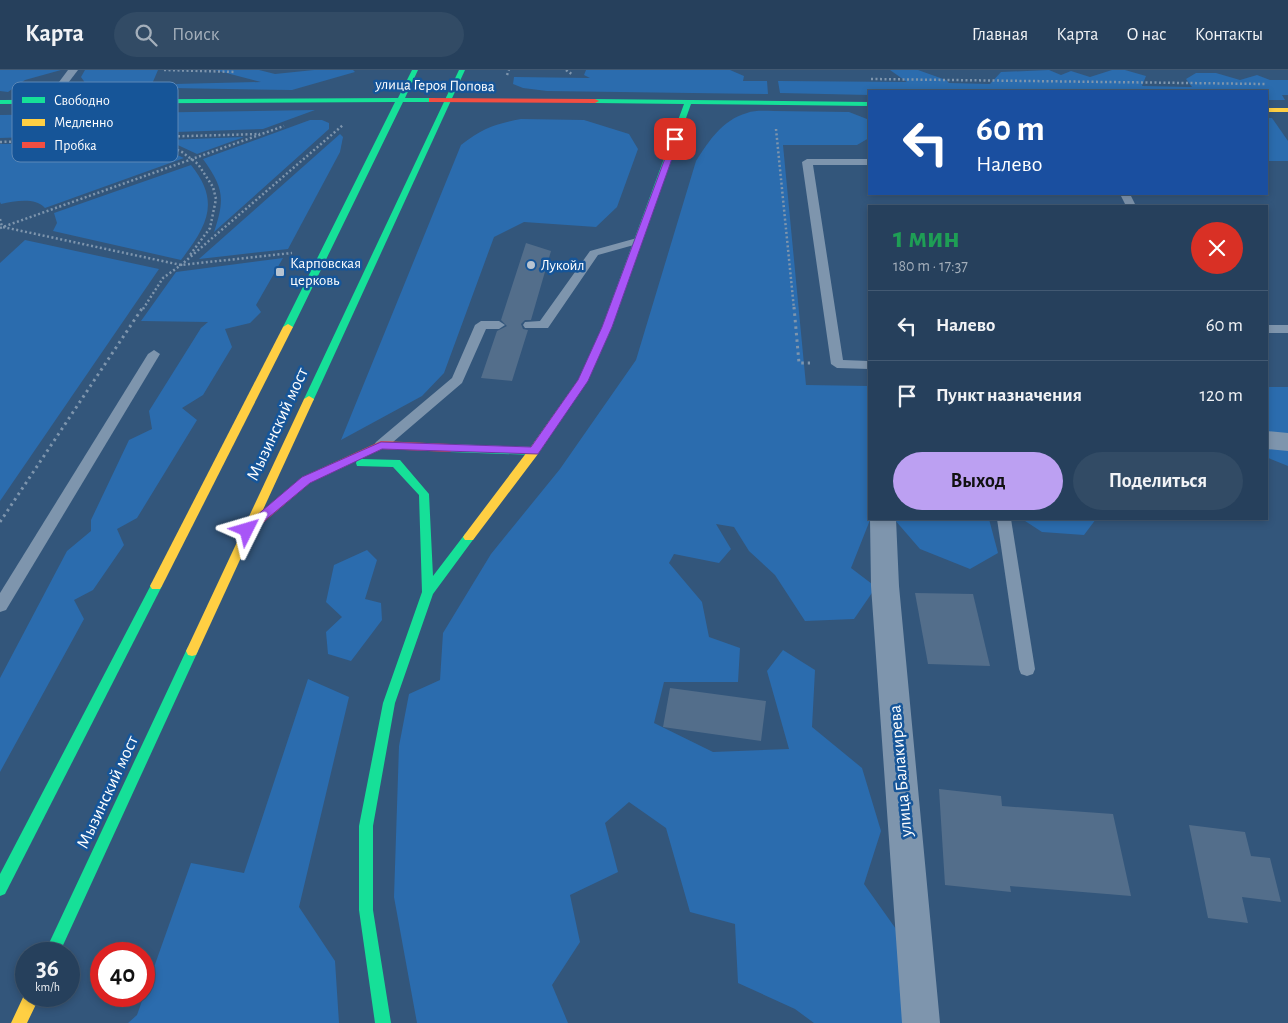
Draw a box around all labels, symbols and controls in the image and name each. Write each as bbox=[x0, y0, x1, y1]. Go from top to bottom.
search box bbox=[114, 12, 464, 57]
icon: search bbox=[132, 21, 160, 49]
text: Карта bbox=[25, 22, 84, 46]
text: Поиск bbox=[172, 25, 219, 44]
text: Главная bbox=[972, 26, 1028, 44]
text: Карта bbox=[1056, 26, 1098, 44]
text: О нас bbox=[1126, 26, 1167, 44]
text: Контакты bbox=[1195, 26, 1263, 44]
street label: улица Героя Попова bbox=[374, 77, 495, 94]
legend bbox=[12, 82, 178, 162]
text: Свободно bbox=[54, 94, 110, 108]
icon: left bbox=[893, 110, 958, 175]
text: 60 m bbox=[976, 112, 1045, 147]
text: Медленно bbox=[54, 116, 113, 130]
pin bbox=[654, 118, 696, 160]
icon: arrive bbox=[661, 125, 689, 153]
text: Пробка bbox=[54, 139, 97, 153]
text: Налево bbox=[976, 153, 1042, 175]
button: close bbox=[1191, 222, 1243, 274]
text: 1 мин bbox=[893, 223, 960, 253]
place label: Карповская церковь bbox=[290, 256, 361, 288]
place label: Лукойл bbox=[541, 258, 585, 273]
text: 180 m · 17:37 bbox=[893, 258, 968, 274]
marker: Лукойл bbox=[525, 259, 537, 271]
marker: Карповская церковь bbox=[274, 266, 286, 278]
icon: left bbox=[893, 312, 921, 340]
text: Налево bbox=[936, 316, 995, 335]
text: 60 m bbox=[1206, 316, 1243, 335]
street label: Мызинский мост bbox=[244, 365, 312, 484]
icon: arrive bbox=[893, 382, 921, 410]
text: Пункт назначения bbox=[936, 386, 1082, 405]
text: 120 m bbox=[1199, 386, 1243, 405]
button: Выход bbox=[893, 452, 1063, 510]
button: Поделиться bbox=[1073, 452, 1243, 510]
position arrow bbox=[220, 503, 272, 555]
street label: улица Балакирева bbox=[886, 704, 916, 839]
street label: Мызинский мост bbox=[74, 733, 142, 852]
speed limit sign: 40 bbox=[90, 942, 155, 1007]
text: 36 bbox=[36, 956, 59, 981]
text: km/h bbox=[35, 981, 60, 993]

